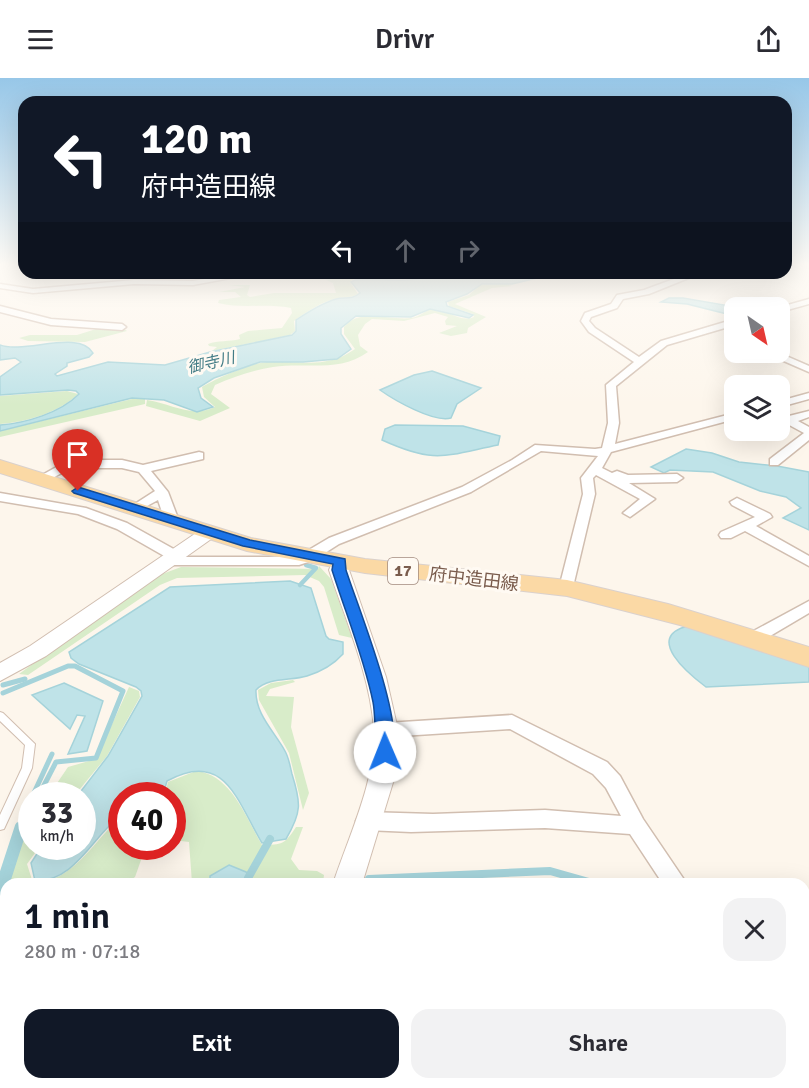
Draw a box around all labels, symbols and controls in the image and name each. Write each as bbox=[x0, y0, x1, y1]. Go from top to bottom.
icon: menu bbox=[24, 23, 57, 56]
text: Drivr bbox=[375, 23, 434, 56]
icon: share bbox=[752, 23, 785, 56]
text: 120 m bbox=[141, 114, 252, 165]
icon: left bbox=[42, 120, 120, 198]
text: 府中造田線 bbox=[141, 171, 276, 204]
icon: left bbox=[326, 234, 359, 267]
icon: ahead bbox=[389, 234, 422, 267]
icon: right bbox=[452, 234, 485, 267]
north arrow bbox=[724, 297, 790, 363]
map controls bbox=[724, 297, 790, 441]
water label: 御寺川 bbox=[185, 347, 239, 378]
button: layers bbox=[724, 375, 790, 441]
pin bbox=[52, 429, 103, 491]
icon: arrive bbox=[61, 438, 94, 471]
road number: 17 bbox=[388, 558, 418, 584]
street label: 府中造田線 bbox=[428, 563, 520, 595]
position arrow bbox=[353, 720, 417, 784]
speed limit sign: 40 bbox=[108, 782, 186, 860]
text: 33 bbox=[41, 795, 73, 832]
text: km/h bbox=[40, 827, 74, 845]
text: 1 min bbox=[24, 894, 110, 939]
button: close bbox=[723, 898, 786, 961]
text: 280 m · 07:18 bbox=[24, 939, 140, 964]
button: Exit bbox=[24, 1009, 399, 1078]
button: Share bbox=[411, 1009, 786, 1078]

